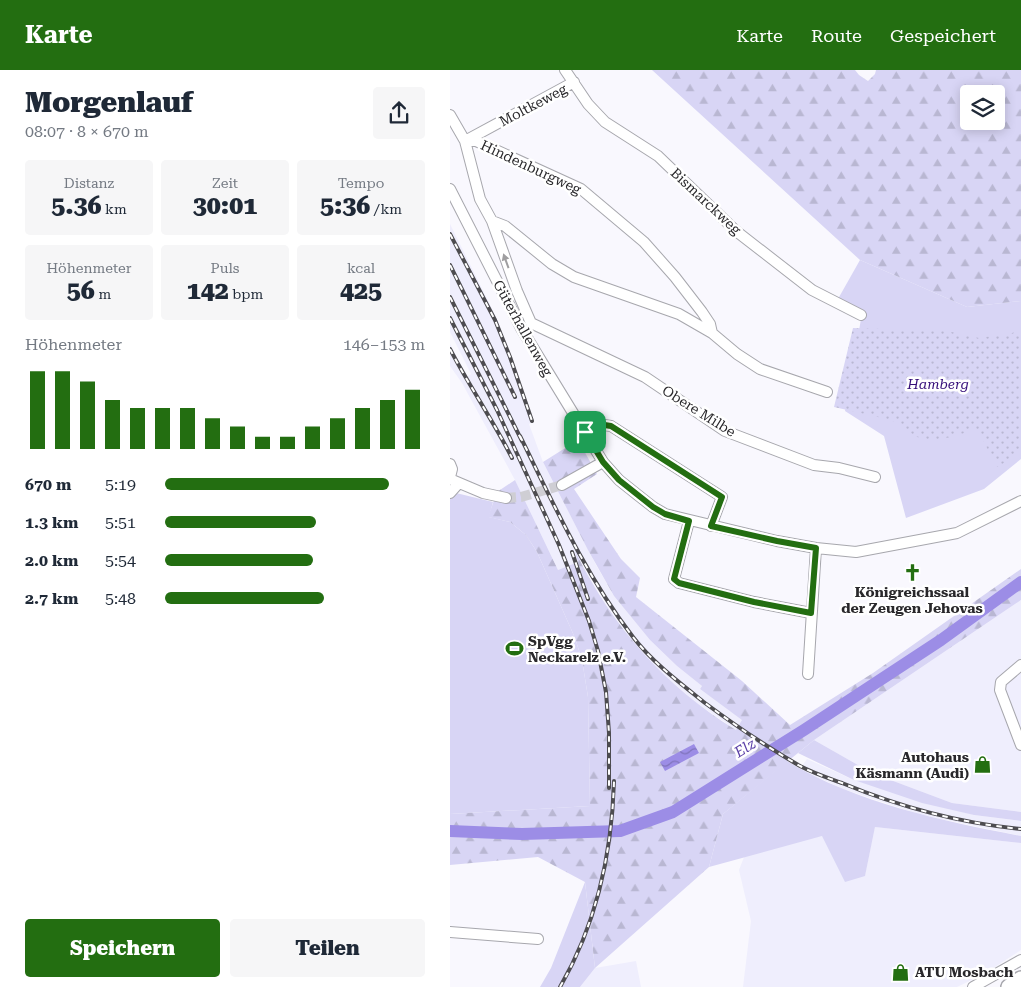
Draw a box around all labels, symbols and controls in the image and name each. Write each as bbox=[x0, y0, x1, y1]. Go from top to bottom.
text: Karte bbox=[25, 21, 93, 49]
text: Karte bbox=[736, 25, 783, 46]
text: Route bbox=[811, 25, 862, 46]
text: Gespeichert bbox=[890, 25, 996, 46]
street label: Moltkeweg bbox=[496, 80, 570, 129]
map controls bbox=[960, 85, 1005, 130]
button: layers bbox=[960, 85, 1005, 130]
text: Morgenlauf bbox=[25, 86, 193, 119]
button: share bbox=[373, 87, 425, 139]
text: 08:07 · 8 × 670 m bbox=[25, 122, 149, 141]
street label: Hindenburgweg bbox=[478, 137, 584, 197]
street label: Bismarckweg bbox=[668, 164, 744, 238]
text: Distanz bbox=[64, 175, 114, 191]
text: Zeit bbox=[212, 175, 238, 191]
text: Tempo bbox=[338, 175, 384, 191]
text: 5.36 bbox=[51, 191, 102, 220]
text: 30:01 bbox=[193, 191, 257, 220]
text: 5:36 bbox=[320, 191, 370, 220]
text: km bbox=[102, 201, 127, 217]
text: /km bbox=[370, 201, 402, 217]
one-way arrow bbox=[502, 253, 510, 268]
text: Höhenmeter bbox=[47, 260, 131, 276]
text: Puls bbox=[211, 260, 239, 276]
text: kcal bbox=[347, 260, 375, 276]
text: 56 bbox=[67, 276, 95, 305]
text: 142 bbox=[187, 276, 229, 305]
text: 425 bbox=[340, 276, 382, 305]
street label: Güterhallenweg bbox=[490, 277, 556, 379]
text: m bbox=[95, 286, 111, 302]
text: bpm bbox=[229, 286, 263, 302]
text: Höhenmeter bbox=[25, 335, 122, 354]
text: 146–153 m bbox=[343, 335, 425, 354]
park label: Hamberg bbox=[906, 376, 969, 392]
street label: Obere Milbe bbox=[659, 382, 739, 440]
pin bbox=[564, 411, 606, 453]
icon: arrive bbox=[571, 418, 599, 446]
text: 670 m bbox=[25, 475, 71, 494]
text: 5:19 bbox=[105, 475, 136, 494]
text: 1.3 km bbox=[25, 513, 78, 532]
text: 5:51 bbox=[105, 513, 136, 532]
text: 2.0 km bbox=[25, 551, 78, 570]
text: 5:54 bbox=[105, 551, 136, 570]
church icon: Königreichssaal der Zeugen Jehovas bbox=[902, 562, 922, 582]
place label: Königreichssaal der Zeugen Jehovas bbox=[841, 584, 983, 616]
text: 2.7 km bbox=[25, 589, 78, 608]
text: 5:48 bbox=[105, 589, 136, 608]
place label: SpVgg Neckarelz e.V. bbox=[528, 633, 626, 665]
sports icon: SpVgg Neckarelz e.V. bbox=[504, 639, 524, 659]
water label: Elz bbox=[730, 734, 759, 762]
place label: Autohaus Käsmann (Audi) bbox=[856, 749, 969, 781]
shop icon: Autohaus Käsmann (Audi) bbox=[973, 755, 993, 775]
button: Speichern bbox=[25, 919, 220, 977]
button: Teilen bbox=[230, 919, 425, 977]
shop icon: ATU Mosbach bbox=[891, 962, 911, 982]
place label: ATU Mosbach bbox=[915, 964, 1014, 980]

